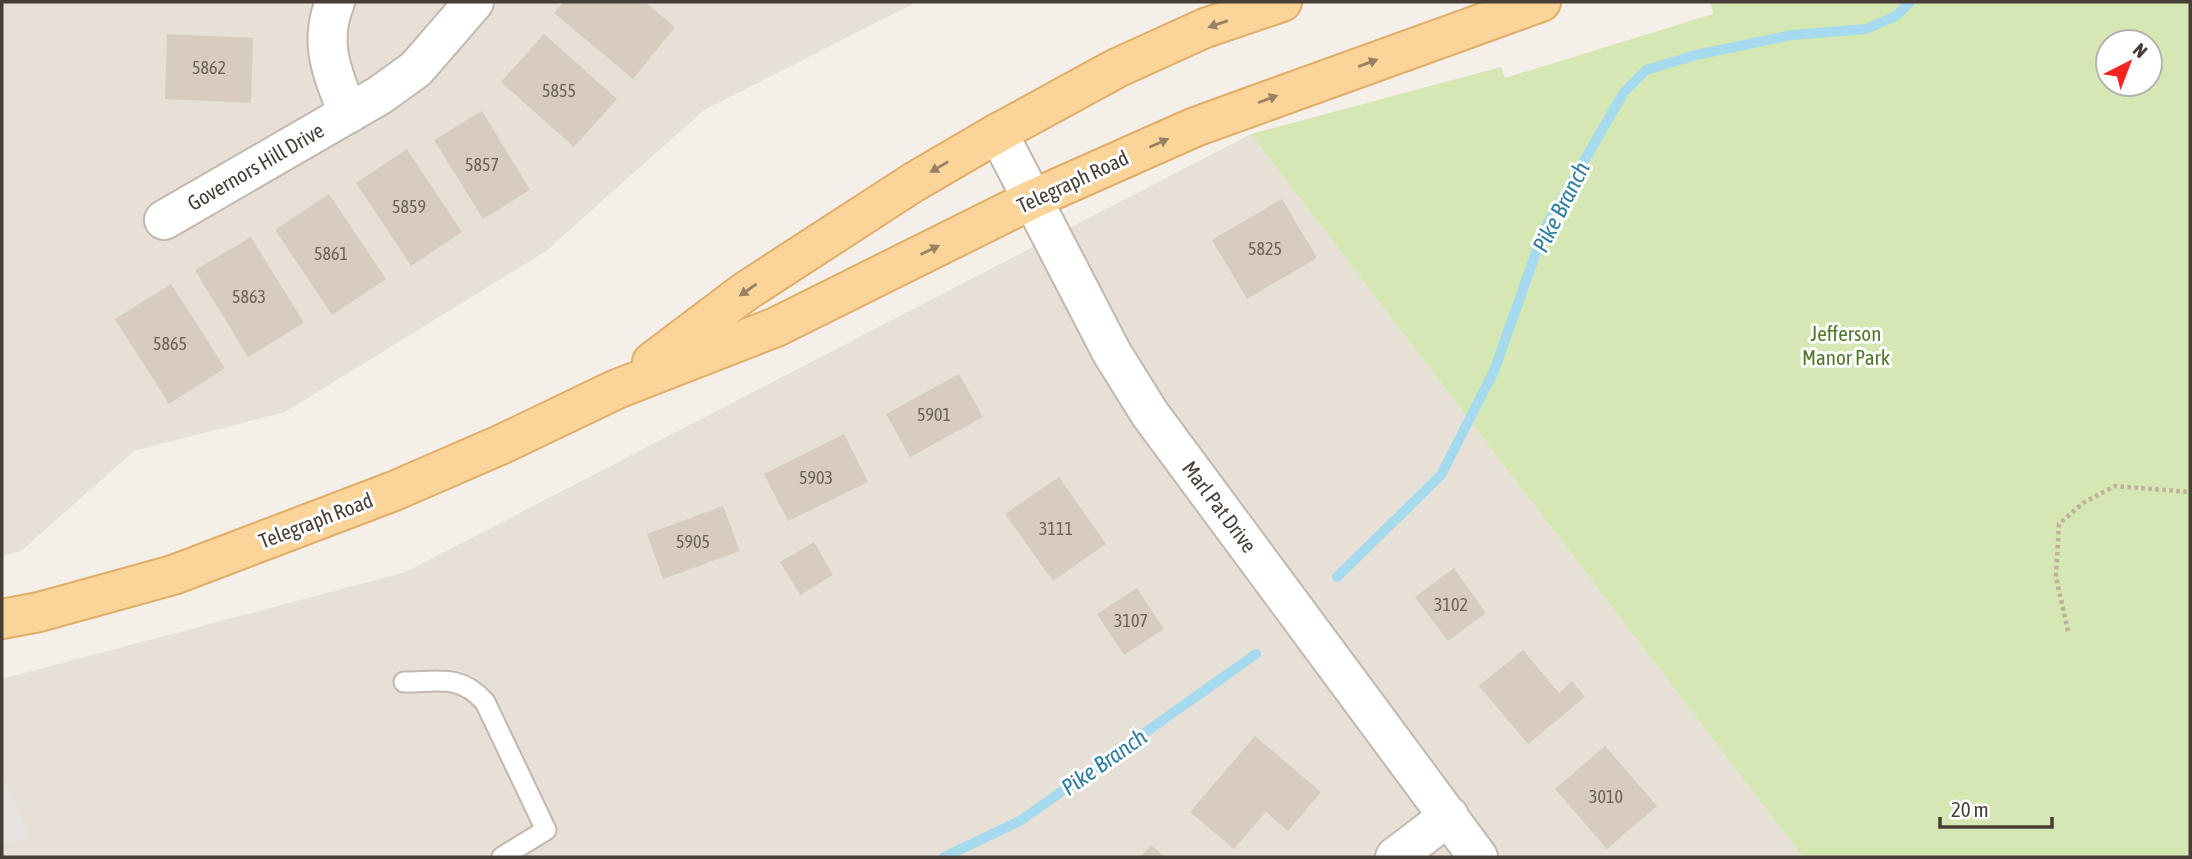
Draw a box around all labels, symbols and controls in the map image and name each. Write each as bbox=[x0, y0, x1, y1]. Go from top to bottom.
one-way arrow bbox=[1207, 19, 1228, 29]
north arrow bbox=[2094, 28, 2164, 98]
text: N bbox=[2129, 38, 2152, 62]
house number: 5862 bbox=[192, 57, 226, 78]
one-way arrow bbox=[1358, 57, 1379, 68]
house number: 5855 bbox=[542, 80, 576, 101]
one-way arrow bbox=[1258, 94, 1279, 105]
street label: Governors Hill Drive bbox=[183, 117, 328, 215]
one-way arrow bbox=[1148, 137, 1169, 148]
street label: Telegraph Road bbox=[1013, 145, 1132, 217]
house number: 5857 bbox=[465, 154, 499, 175]
water label: Pike Branch bbox=[1527, 157, 1595, 257]
one-way arrow bbox=[930, 161, 949, 174]
house number: 5859 bbox=[392, 196, 426, 217]
house number: 5825 bbox=[1248, 238, 1282, 259]
house number: 5861 bbox=[314, 243, 348, 264]
one-way arrow bbox=[920, 245, 940, 256]
one-way arrow bbox=[739, 283, 757, 297]
house number: 5863 bbox=[232, 286, 266, 307]
park label: Jefferson Manor Park bbox=[1802, 321, 1890, 369]
house number: 5865 bbox=[153, 333, 187, 354]
house number: 5901 bbox=[917, 404, 951, 425]
street label: Marl Pat Drive bbox=[1178, 456, 1262, 557]
house number: 5903 bbox=[799, 467, 833, 488]
street label: Telegraph Road bbox=[255, 487, 376, 553]
house number: 3111 bbox=[1039, 518, 1073, 539]
house number: 5905 bbox=[676, 531, 710, 552]
house number: 3102 bbox=[1434, 594, 1468, 615]
house number: 3107 bbox=[1114, 610, 1148, 631]
water label: Pike Branch bbox=[1056, 723, 1152, 801]
house number: 3010 bbox=[1589, 786, 1623, 807]
scale bar bbox=[1940, 786, 2052, 830]
text: 20 m bbox=[1951, 797, 1989, 821]

